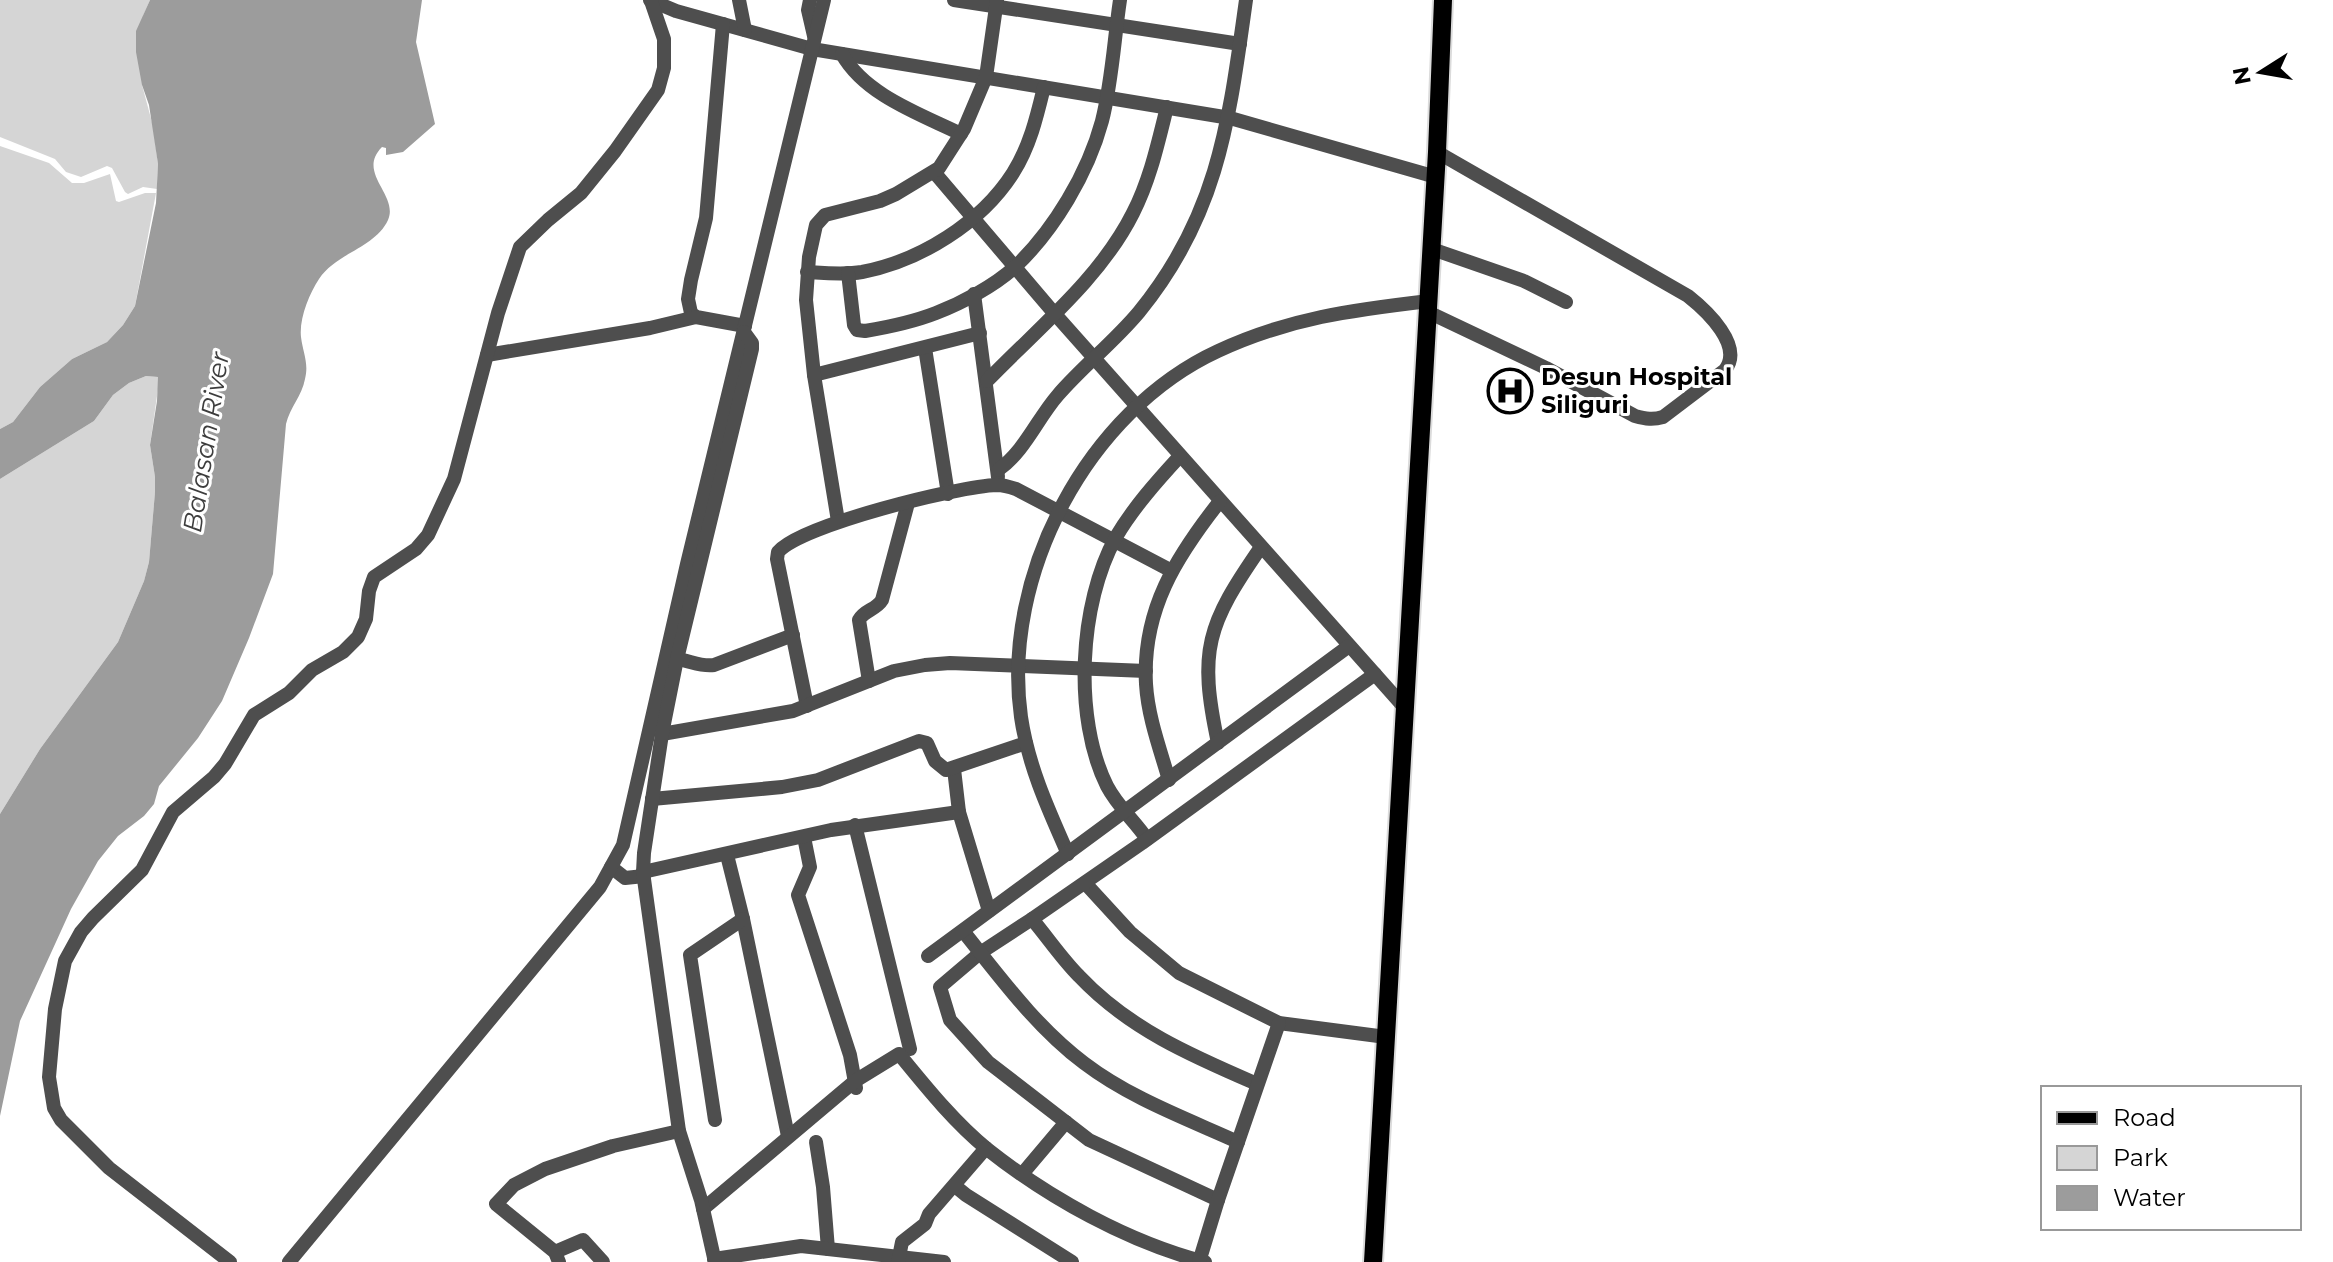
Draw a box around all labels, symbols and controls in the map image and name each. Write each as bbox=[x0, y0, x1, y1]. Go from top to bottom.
north arrow bbox=[2221, 32, 2301, 112]
text: N bbox=[2227, 64, 2257, 87]
water label: Balasan River bbox=[176, 349, 236, 534]
place label: Desun Hospital Siliguri bbox=[1541, 362, 1732, 419]
hospital icon: Desun Hospital Siliguri bbox=[1486, 367, 1534, 415]
legend bbox=[2041, 1086, 2301, 1230]
text: Road bbox=[2113, 1103, 2176, 1132]
text: Park bbox=[2113, 1143, 2168, 1172]
text: Water bbox=[2113, 1183, 2186, 1212]

